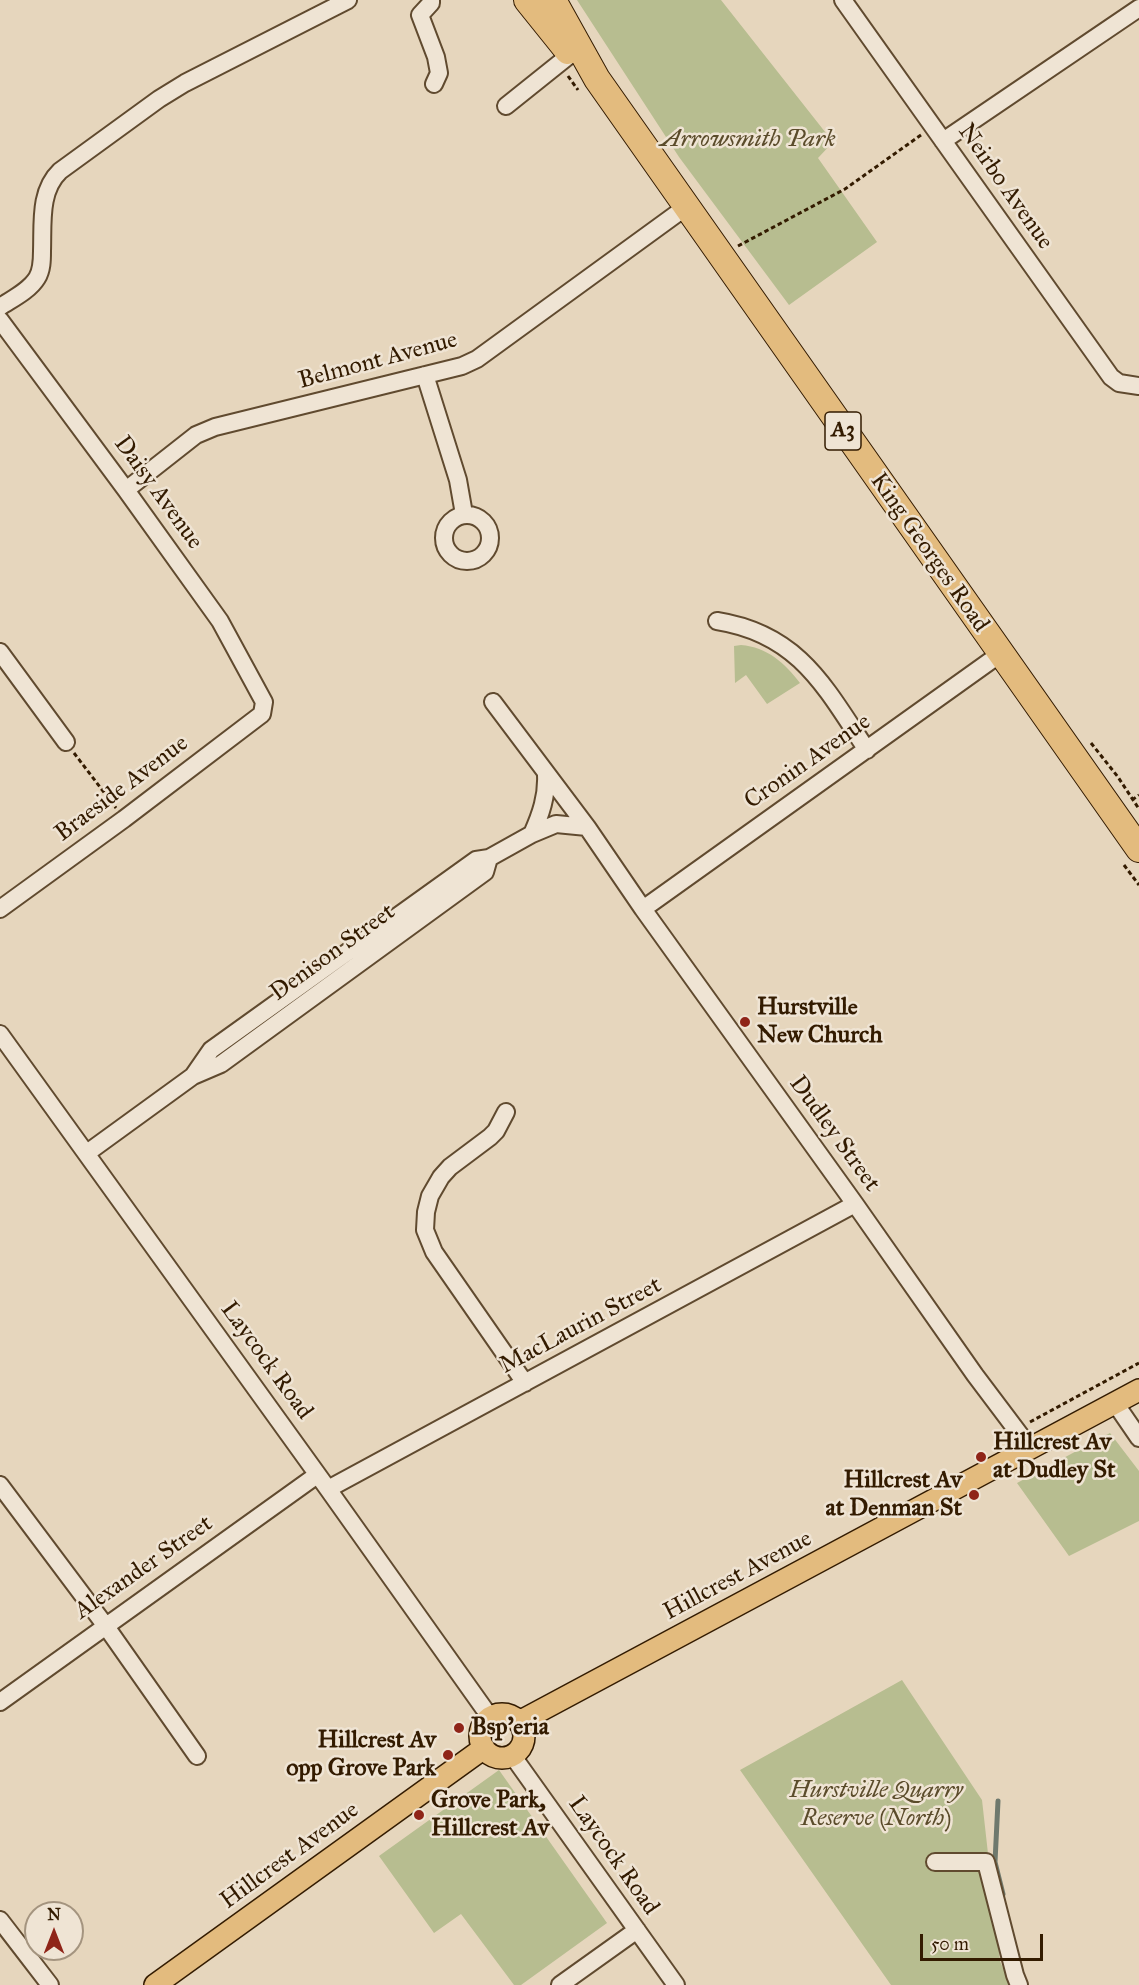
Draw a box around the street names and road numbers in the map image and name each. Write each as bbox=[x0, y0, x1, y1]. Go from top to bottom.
street label: Neirbo Avenue bbox=[951, 119, 1059, 255]
street label: Belmont Avenue bbox=[295, 326, 461, 396]
road number: A3 bbox=[825, 412, 861, 450]
street label: Daisy Avenue bbox=[107, 431, 209, 555]
street label: King Georges Road bbox=[863, 468, 995, 638]
street label: Cronin Avenue bbox=[739, 708, 877, 816]
street label: Braeside Avenue bbox=[50, 730, 194, 848]
street label: Denison Street bbox=[265, 898, 401, 1008]
street label: Dudley Street bbox=[782, 1070, 886, 1198]
street label: MacLaurin Street bbox=[495, 1271, 667, 1381]
street label: Laycock Road bbox=[214, 1296, 318, 1426]
street label: Alexander Street bbox=[69, 1510, 219, 1626]
street label: Hillcrest Avenue bbox=[659, 1525, 817, 1627]
street label: Laycock Road bbox=[561, 1791, 665, 1921]
street label: Hillcrest Avenue bbox=[215, 1796, 365, 1916]

